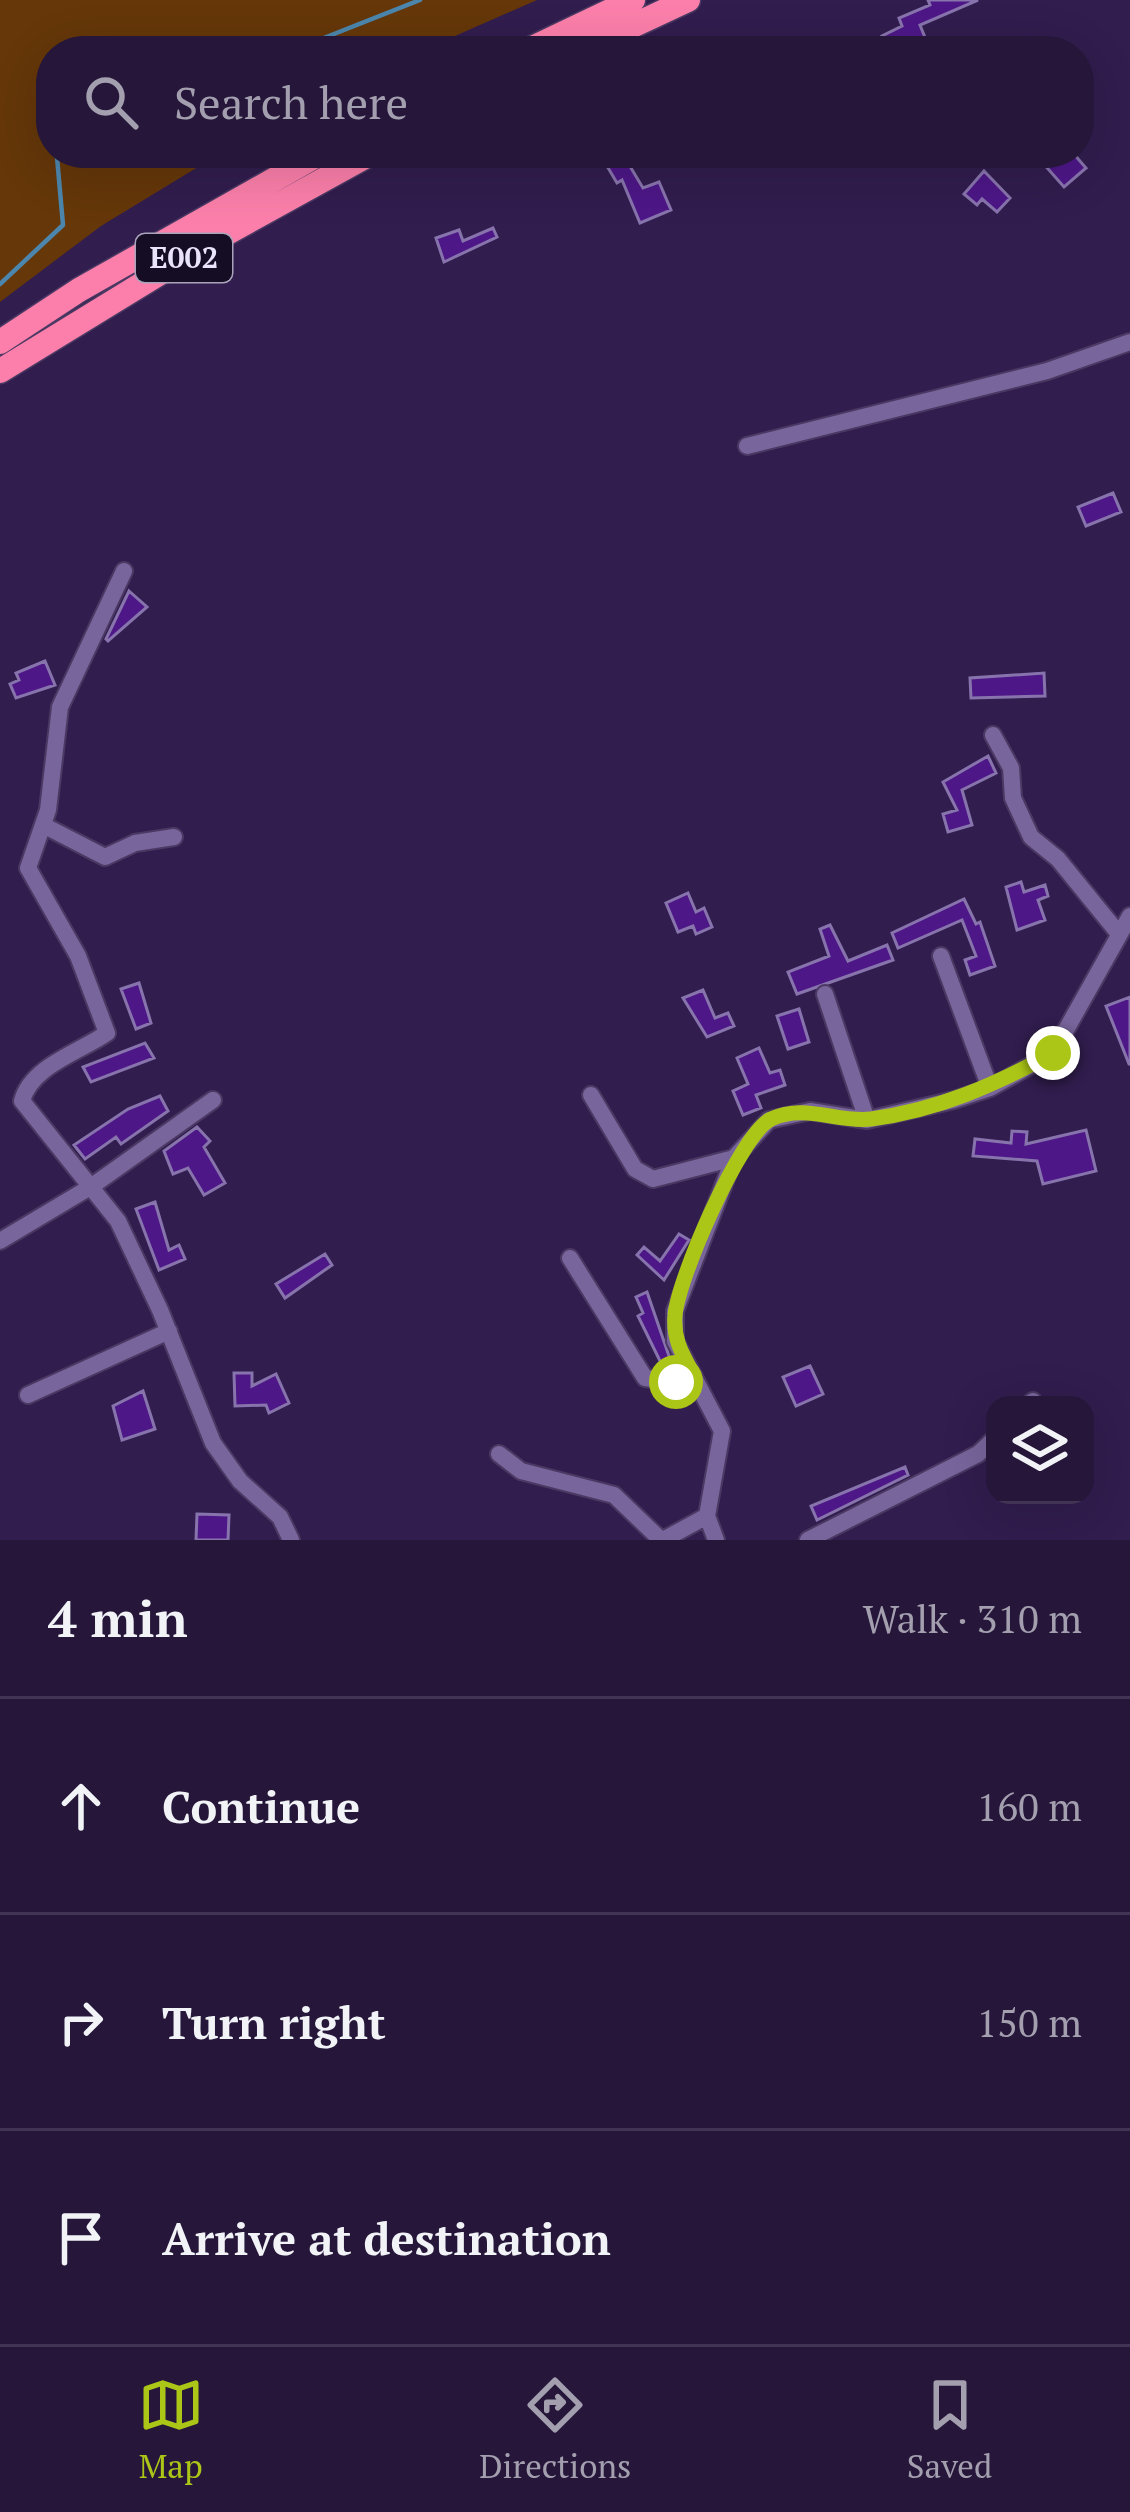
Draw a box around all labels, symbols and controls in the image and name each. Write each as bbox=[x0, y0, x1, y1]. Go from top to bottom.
search box bbox=[36, 36, 1094, 168]
icon: search bbox=[78, 69, 144, 135]
text: Search here bbox=[174, 72, 408, 132]
road number: E002 bbox=[136, 234, 232, 282]
route end bbox=[1026, 1026, 1080, 1080]
route start bbox=[649, 1355, 703, 1409]
map controls bbox=[986, 1396, 1094, 1504]
button: layers bbox=[986, 1396, 1094, 1504]
text: 4 min bbox=[48, 1584, 188, 1652]
text: Walk · 310 m bbox=[863, 1592, 1082, 1644]
icon: ahead bbox=[48, 1773, 114, 1839]
text: Continue bbox=[162, 1776, 360, 1836]
text: 160 m bbox=[977, 1780, 1082, 1832]
icon: right bbox=[48, 1989, 114, 2055]
text: Turn right bbox=[162, 1992, 386, 2052]
text: 150 m bbox=[977, 1996, 1082, 2048]
icon: arrive bbox=[48, 2205, 114, 2271]
text: Arrive at destination bbox=[162, 2208, 611, 2268]
tab: Map bbox=[138, 2372, 204, 2487]
tab: Directions bbox=[479, 2372, 631, 2487]
tab: Saved bbox=[907, 2372, 992, 2487]

